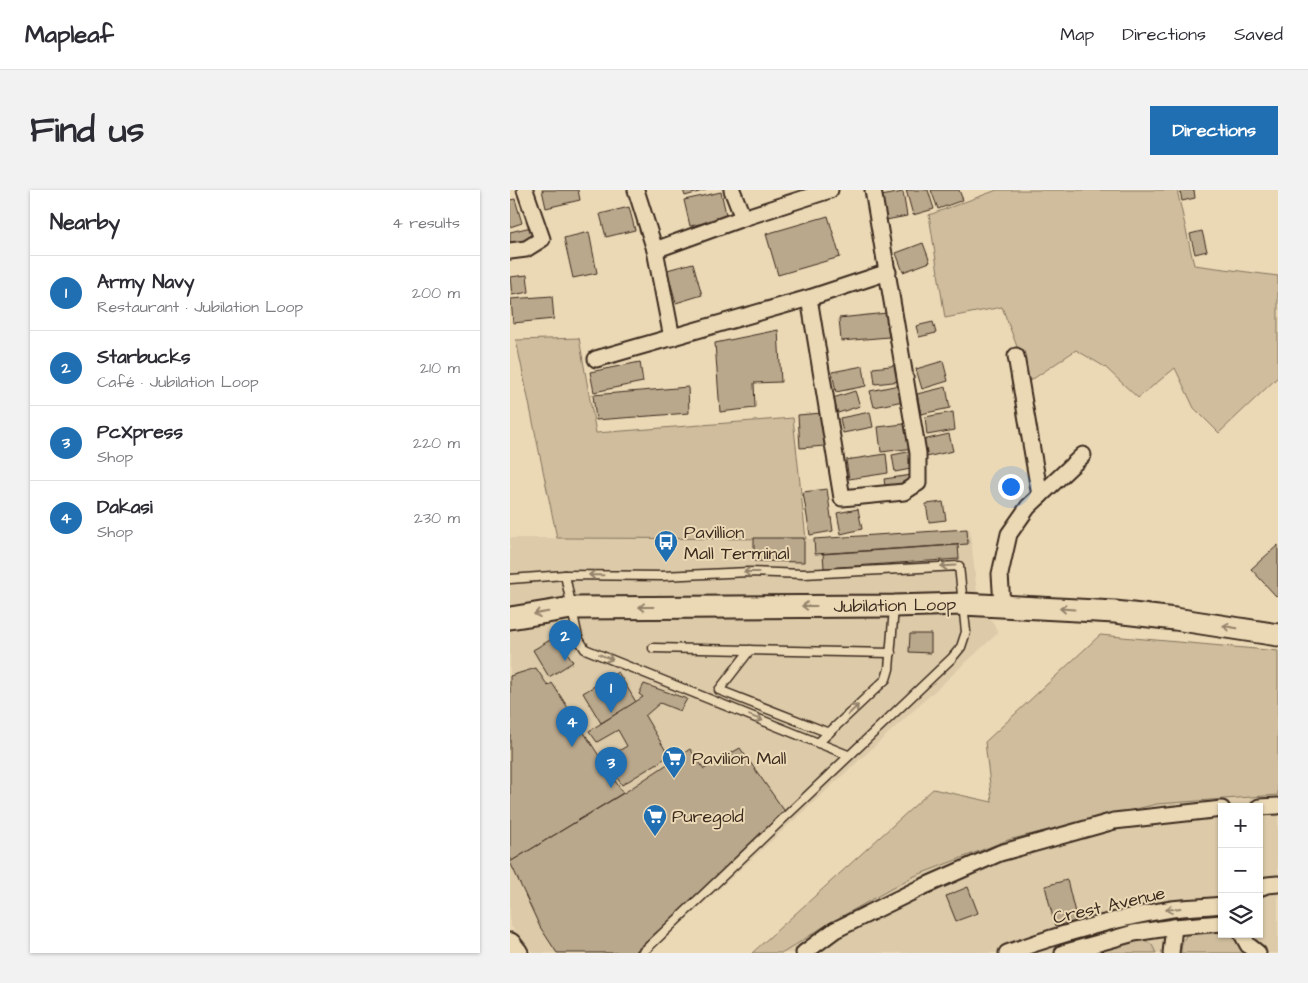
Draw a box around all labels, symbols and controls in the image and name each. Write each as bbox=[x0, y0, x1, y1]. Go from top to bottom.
text: Mapleaf bbox=[25, 18, 114, 52]
text: Map bbox=[1060, 22, 1094, 47]
text: Directions bbox=[1122, 22, 1206, 47]
text: Saved bbox=[1234, 22, 1283, 47]
text: Find us bbox=[30, 106, 144, 155]
button: Directions bbox=[1150, 106, 1278, 155]
text: Nearby bbox=[50, 208, 120, 237]
text: 4 results bbox=[392, 212, 460, 234]
text: Army Navy bbox=[97, 269, 194, 296]
text: 1 bbox=[65, 282, 67, 304]
text: 200 m bbox=[412, 282, 460, 304]
text: Restaurant · Jubilation Loop bbox=[97, 296, 303, 318]
text: Starbucks bbox=[97, 344, 191, 371]
text: 2 bbox=[61, 357, 71, 379]
text: 210 m bbox=[420, 357, 460, 379]
text: Café · Jubilation Loop bbox=[97, 371, 259, 393]
text: PcXpress bbox=[97, 419, 183, 446]
text: 3 bbox=[62, 432, 70, 454]
text: 220 m bbox=[413, 432, 460, 454]
text: Shop bbox=[97, 446, 133, 468]
your location bbox=[998, 474, 1024, 500]
text: Dakasi bbox=[97, 494, 153, 521]
text: 4 bbox=[61, 507, 71, 529]
text: 230 m bbox=[414, 507, 460, 529]
place label: Pavillion Mall Terminal bbox=[684, 520, 790, 566]
text: Shop bbox=[97, 521, 133, 543]
bus stop icon: Pavillion Mall Terminal bbox=[653, 529, 679, 563]
one-way arrow bbox=[941, 562, 957, 571]
one-way arrow bbox=[743, 567, 760, 577]
one-way arrow bbox=[588, 571, 604, 580]
street label: Jubilation Loop bbox=[834, 592, 956, 619]
one-way arrow bbox=[801, 601, 818, 611]
one-way arrow bbox=[639, 602, 655, 612]
one-way arrow bbox=[1059, 604, 1075, 613]
one-way arrow bbox=[533, 608, 549, 618]
pin: 2 bbox=[549, 620, 581, 661]
one-way arrow bbox=[1222, 622, 1238, 632]
one-way arrow bbox=[598, 654, 613, 663]
pin: 1 bbox=[595, 672, 627, 713]
one-way arrow bbox=[847, 704, 860, 716]
pin: 4 bbox=[556, 706, 588, 747]
one-way arrow bbox=[748, 714, 763, 724]
supermarket icon: Pavilion Mall bbox=[661, 745, 687, 779]
place label: Pavilion Mall bbox=[692, 746, 786, 771]
pin: 3 bbox=[595, 747, 627, 788]
supermarket icon: Puregold bbox=[642, 803, 668, 837]
map controls bbox=[1218, 803, 1263, 938]
button: + bbox=[1218, 803, 1263, 848]
place label: Puregold bbox=[672, 804, 744, 830]
button: − bbox=[1218, 848, 1263, 893]
street label: Crest Avenue bbox=[1051, 880, 1168, 931]
button: layers bbox=[1218, 893, 1263, 938]
one-way arrow bbox=[1166, 905, 1182, 915]

